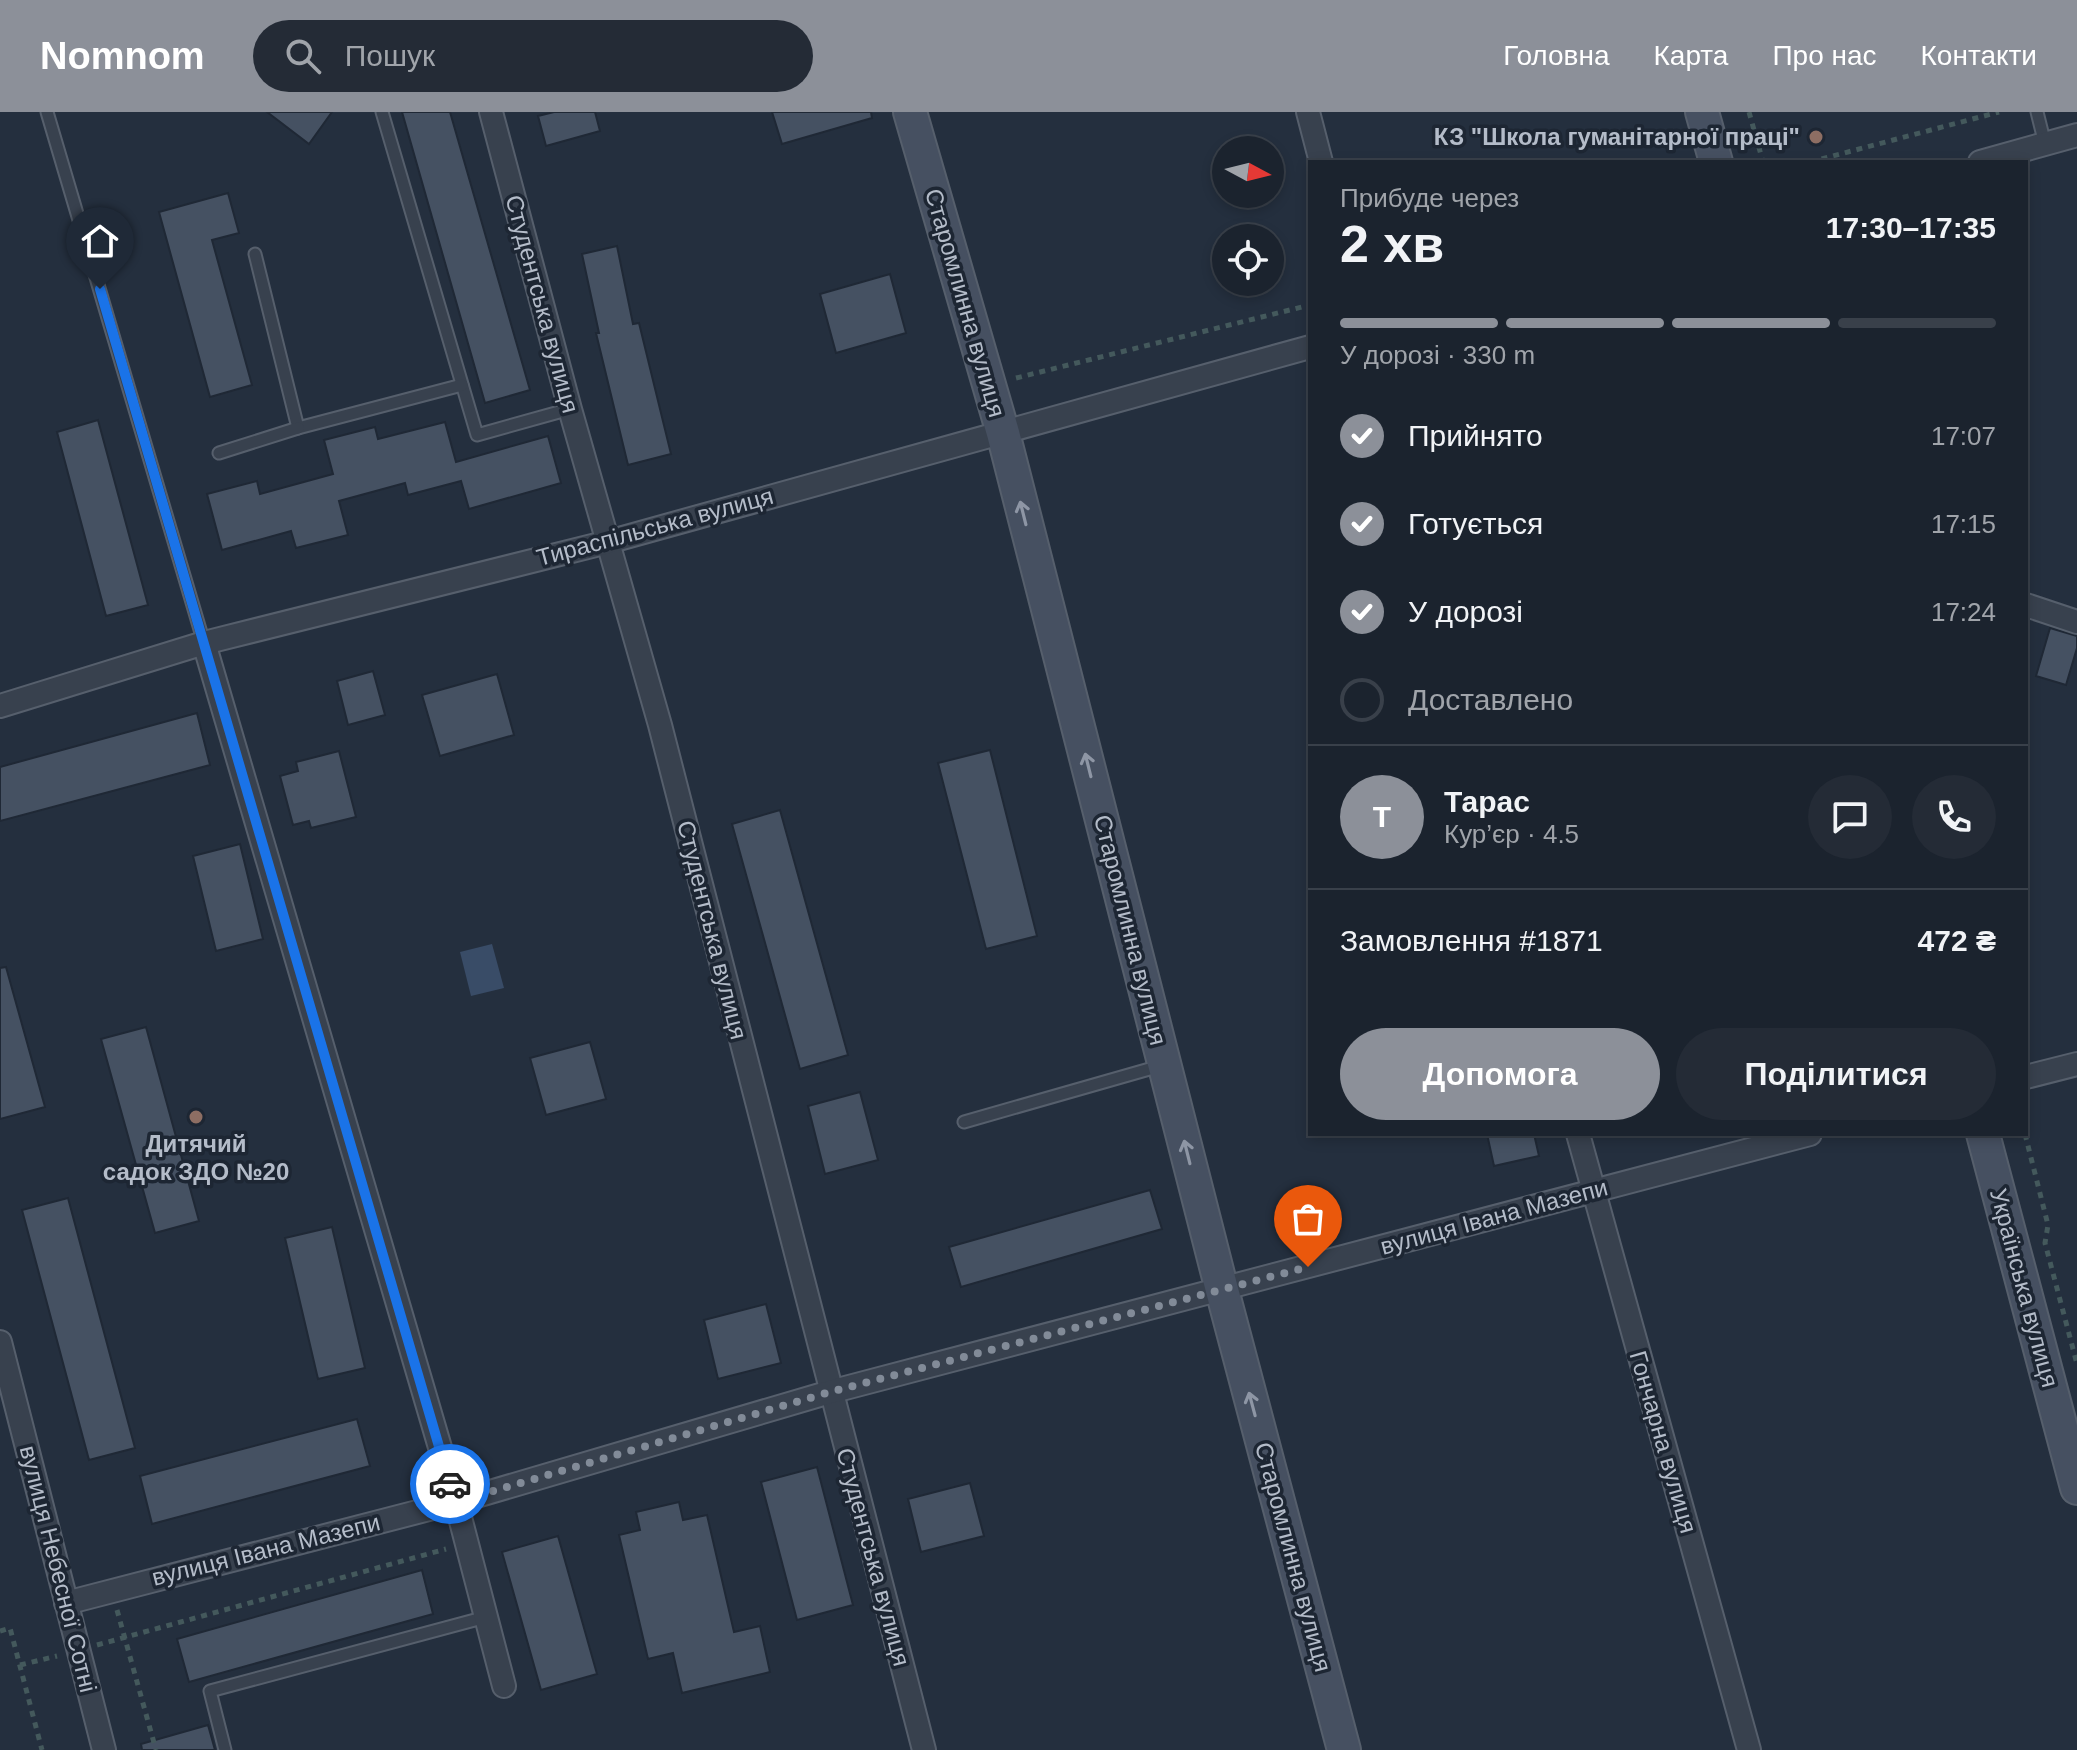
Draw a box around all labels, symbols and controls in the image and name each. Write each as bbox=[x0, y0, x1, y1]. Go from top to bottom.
search box bbox=[253, 20, 813, 92]
icon: search bbox=[281, 34, 325, 78]
text: Nomnom bbox=[40, 35, 205, 77]
text: Пошук bbox=[345, 39, 435, 72]
text: Головна bbox=[1503, 40, 1610, 71]
text: Карта bbox=[1654, 40, 1728, 71]
text: Про нас bbox=[1772, 40, 1877, 71]
text: Контакти bbox=[1921, 40, 2037, 71]
place label: КЗ "Школа гуманітарної праці" bbox=[1434, 123, 1800, 150]
marker: КЗ "Школа гуманітарної праці" bbox=[1807, 128, 1825, 146]
north arrow bbox=[1212, 136, 1284, 208]
map controls bbox=[1212, 136, 1284, 296]
text: Прибуде через bbox=[1340, 183, 1519, 213]
street label: Старомлинна вулиця bbox=[920, 186, 1011, 420]
street label: Студентська вулиця bbox=[500, 192, 585, 416]
pin bbox=[66, 207, 134, 289]
text: 17:30–17:35 bbox=[1826, 211, 1996, 244]
text: 2 хв bbox=[1340, 215, 1444, 273]
icon: home bbox=[78, 219, 122, 263]
button: locate bbox=[1212, 224, 1284, 296]
text: У дорозі · 330 m bbox=[1340, 340, 1535, 370]
icon: check bbox=[1340, 414, 1384, 458]
text: Прийнято bbox=[1408, 419, 1543, 452]
text: 17:07 bbox=[1931, 421, 1996, 451]
street label: Тираспільська вулиця bbox=[534, 482, 776, 571]
one-way arrow bbox=[1015, 500, 1030, 526]
icon: check bbox=[1340, 502, 1384, 546]
text: Готується bbox=[1408, 507, 1543, 540]
text: 17:15 bbox=[1931, 509, 1996, 539]
icon: check bbox=[1340, 590, 1384, 634]
text: У дорозі bbox=[1408, 595, 1523, 628]
text: 17:24 bbox=[1931, 597, 1996, 627]
text: Доставлено bbox=[1408, 683, 1573, 716]
one-way arrow bbox=[1079, 752, 1094, 778]
button: chat bbox=[1808, 775, 1892, 859]
button: phone bbox=[1912, 775, 1996, 859]
text: Тарас bbox=[1444, 785, 1530, 818]
text: Т bbox=[1373, 800, 1391, 833]
street label: Старомлинна вулиця bbox=[1089, 812, 1172, 1048]
street label: Студентська вулиця bbox=[672, 818, 753, 1042]
text: Кур’єр · 4.5 bbox=[1444, 819, 1579, 849]
text: Замовлення #1871 bbox=[1340, 924, 1603, 957]
text: 472 ₴ bbox=[1918, 924, 1996, 957]
button: Допомога bbox=[1340, 1028, 1660, 1120]
button: Поділитися bbox=[1676, 1028, 1996, 1120]
marker: Дитячий садок ЗДО №20 bbox=[187, 1108, 205, 1126]
place label: Дитячий садок ЗДО №20 bbox=[103, 1130, 289, 1185]
one-way arrow bbox=[1178, 1140, 1193, 1166]
street label: вулиця Івана Мазепи bbox=[1377, 1173, 1610, 1260]
pin bbox=[1274, 1185, 1342, 1267]
street label: Українська вулиця bbox=[1985, 1186, 2064, 1390]
icon: bag bbox=[1286, 1197, 1330, 1241]
street label: Гончарна вулиця bbox=[1625, 1348, 1702, 1536]
one-way arrow bbox=[1244, 1391, 1259, 1417]
street label: Старомлинна вулиця bbox=[1250, 1439, 1337, 1675]
street label: вулиця Небесної Сотні bbox=[15, 1443, 102, 1695]
courier bbox=[410, 1444, 490, 1524]
street label: Студентська вулиця bbox=[831, 1445, 916, 1669]
icon: car bbox=[428, 1462, 472, 1506]
street label: вулиця Івана Мазепи bbox=[149, 1508, 383, 1591]

